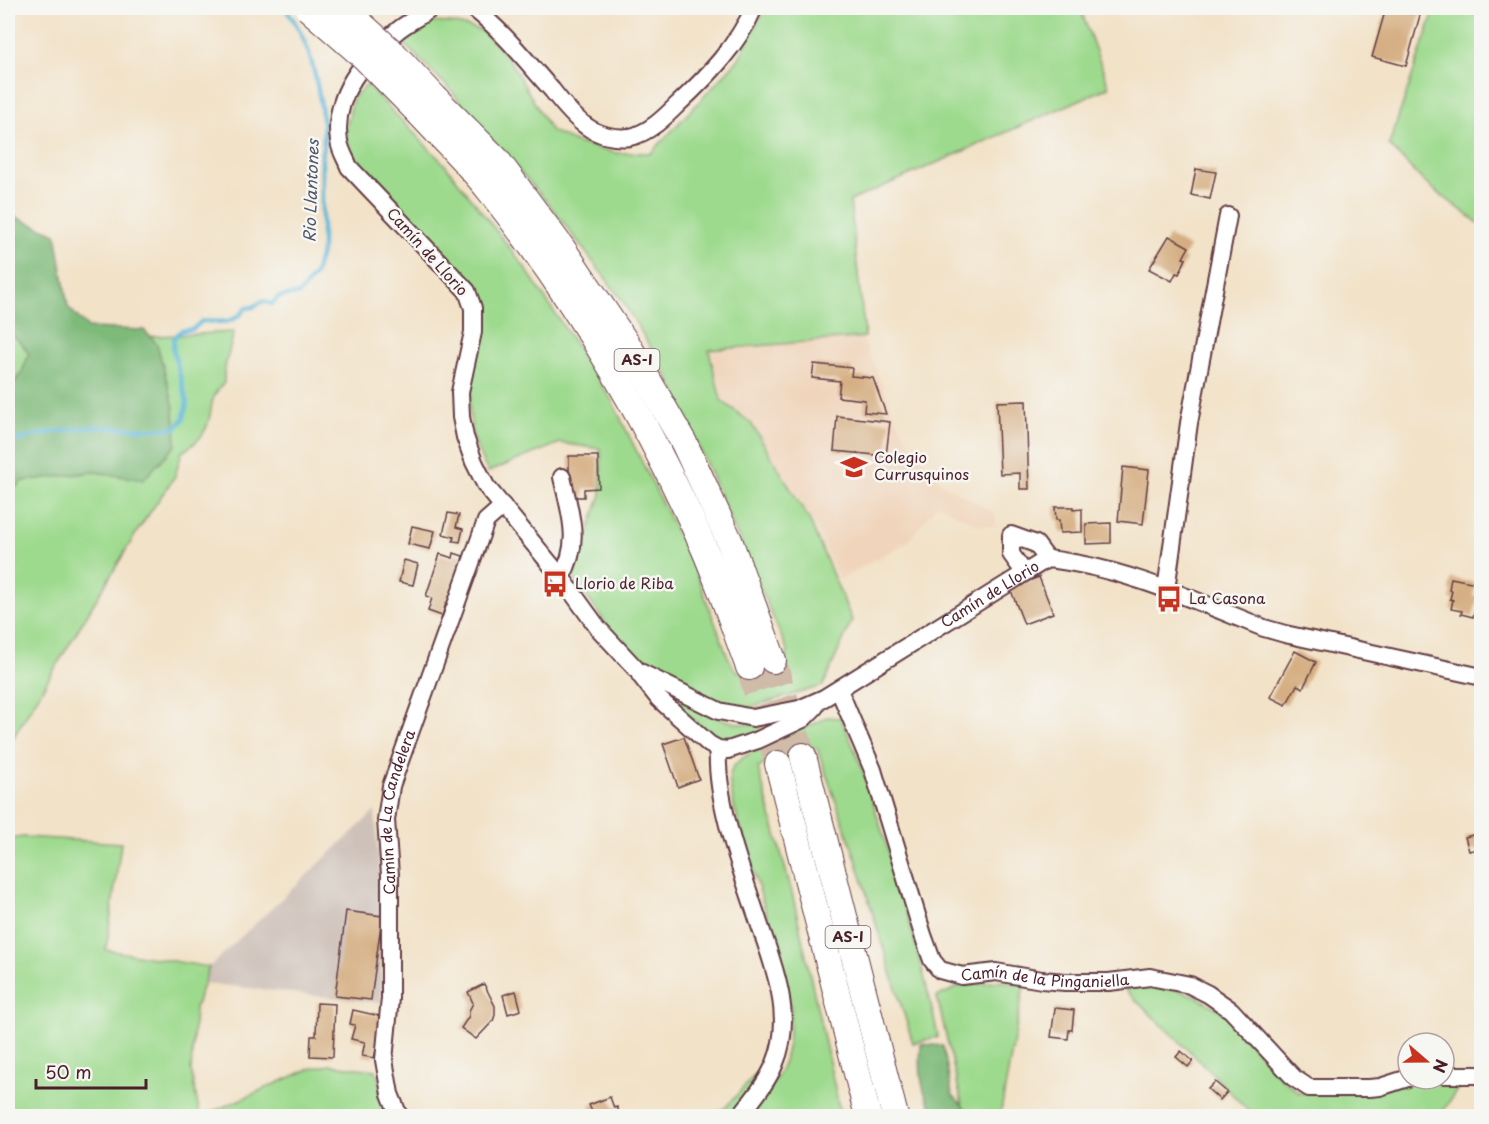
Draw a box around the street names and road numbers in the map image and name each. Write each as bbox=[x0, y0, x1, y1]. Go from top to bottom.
street label: Camín de Llorio bbox=[382, 202, 474, 300]
road number: AS-I bbox=[614, 349, 660, 371]
street label: Camín de Llorio bbox=[935, 554, 1043, 633]
street label: Camín de La Candelera bbox=[373, 725, 421, 895]
road number: AS-I bbox=[826, 926, 870, 948]
street label: Camín de la Pinganiella bbox=[959, 959, 1131, 992]

